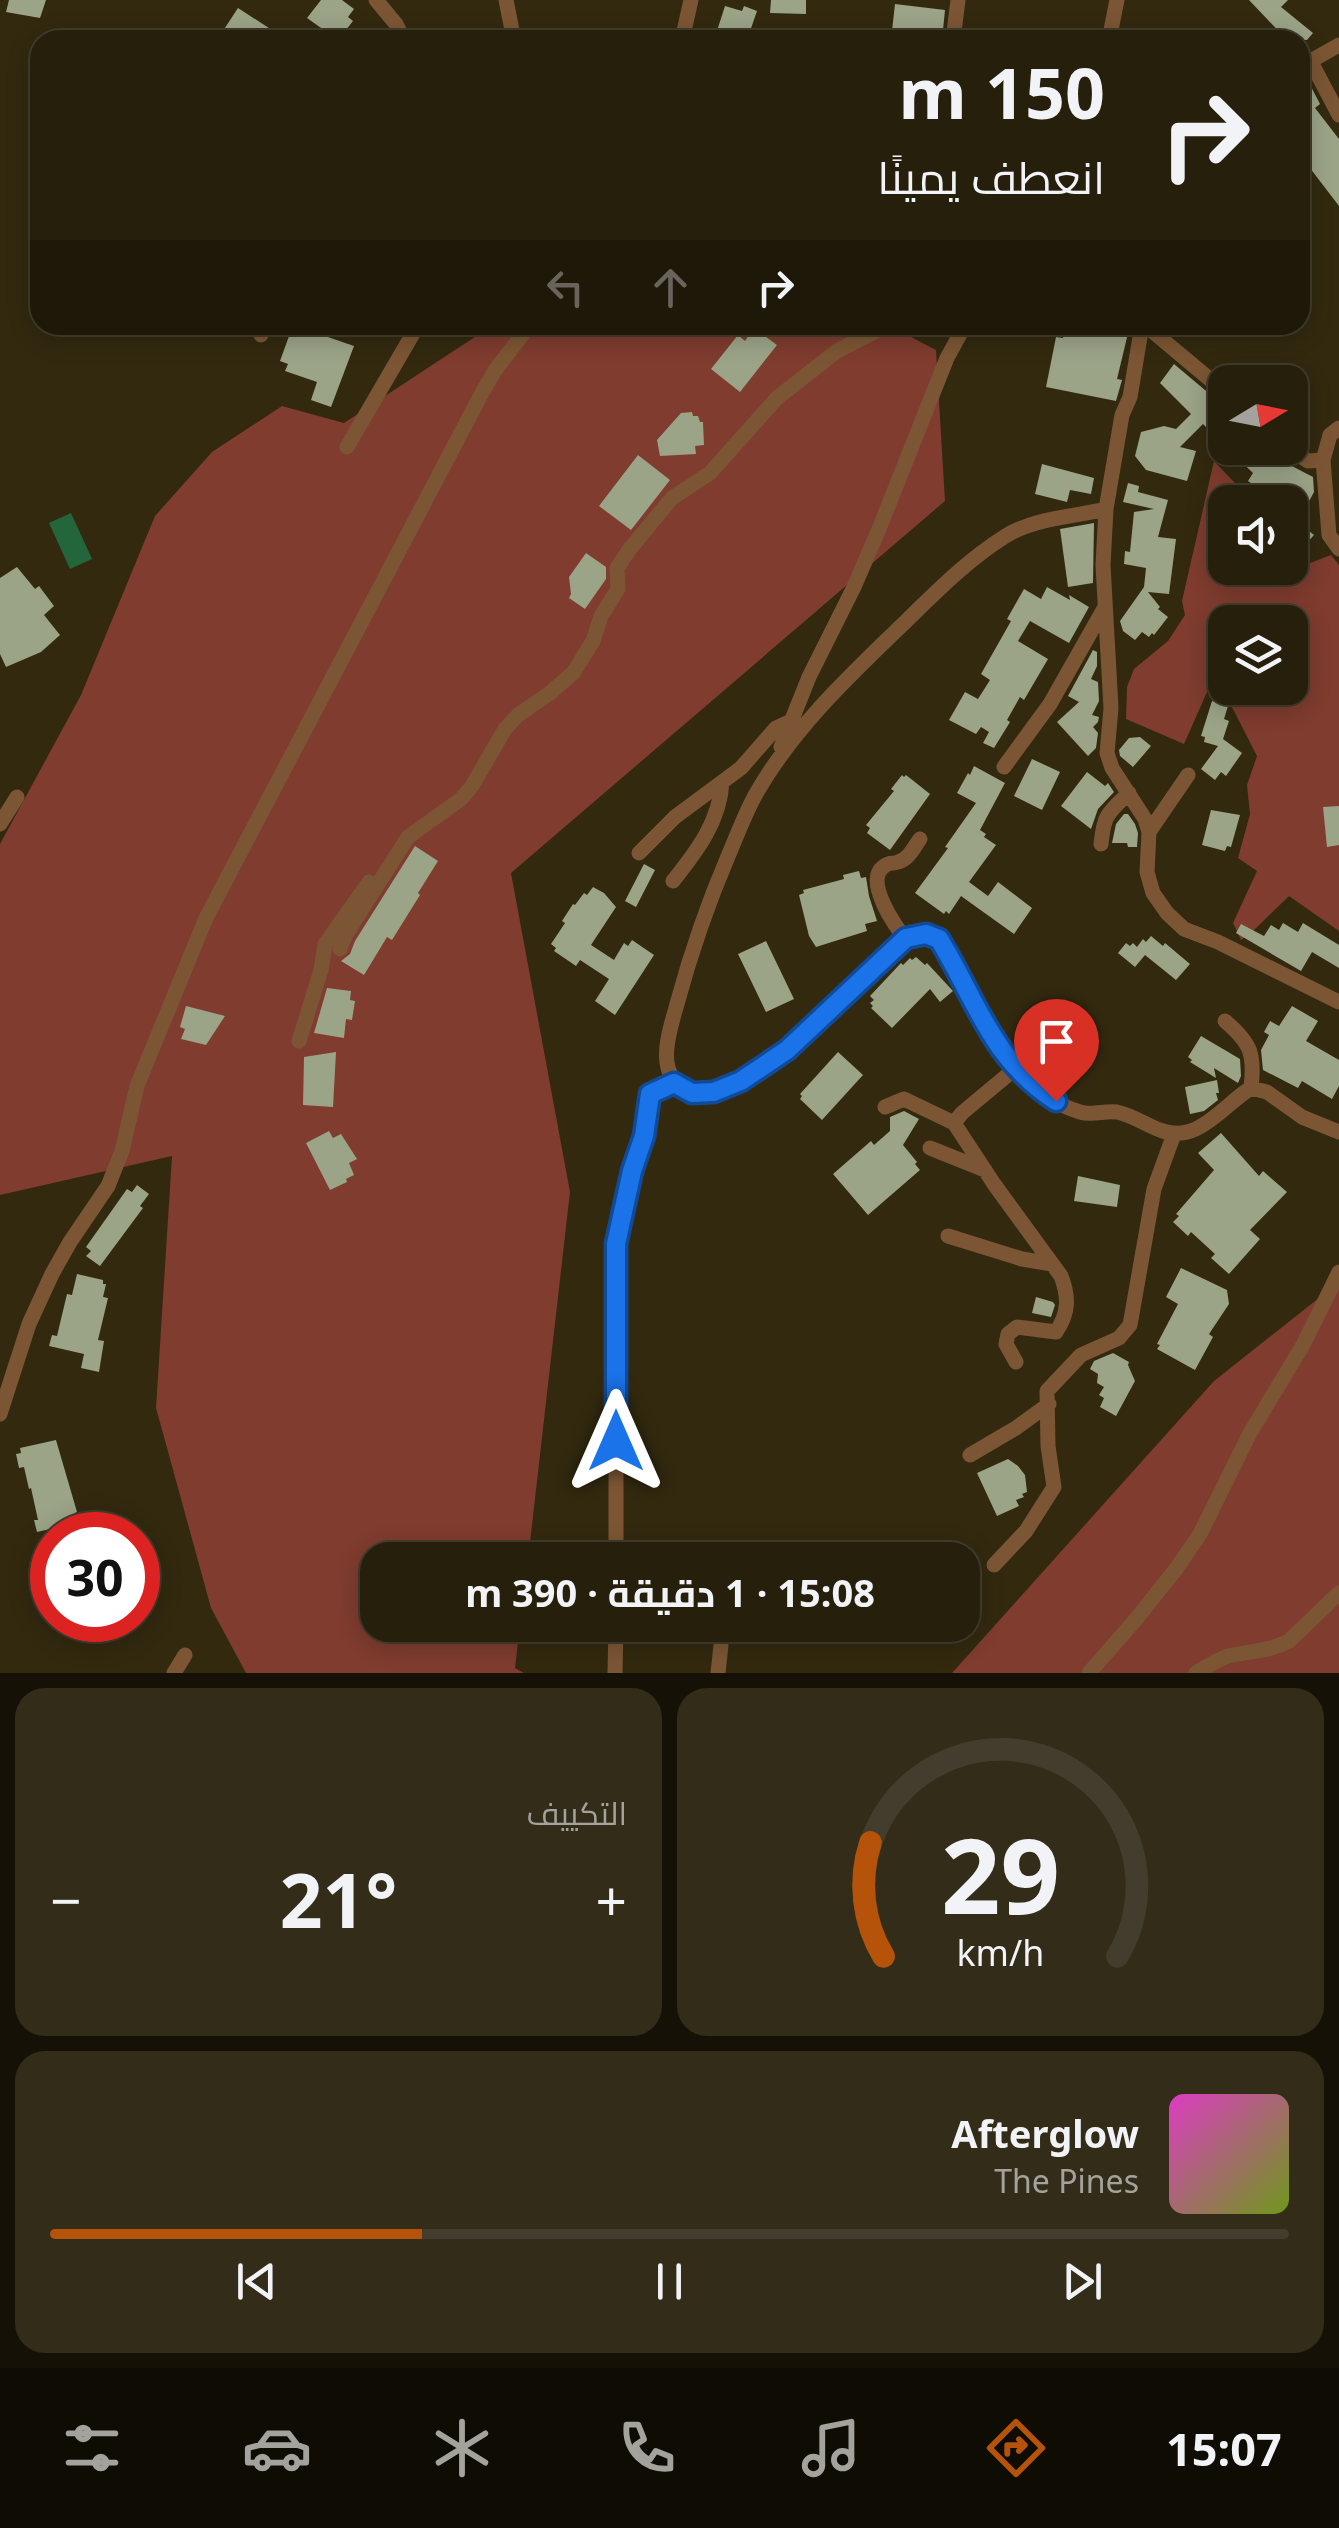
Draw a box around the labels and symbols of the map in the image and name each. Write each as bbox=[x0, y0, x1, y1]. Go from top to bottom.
north arrow bbox=[1208, 365, 1308, 465]
pin bbox=[1014, 999, 1099, 1102]
position arrow bbox=[564, 1389, 668, 1493]
speed limit sign: 30 bbox=[30, 1512, 160, 1642]

